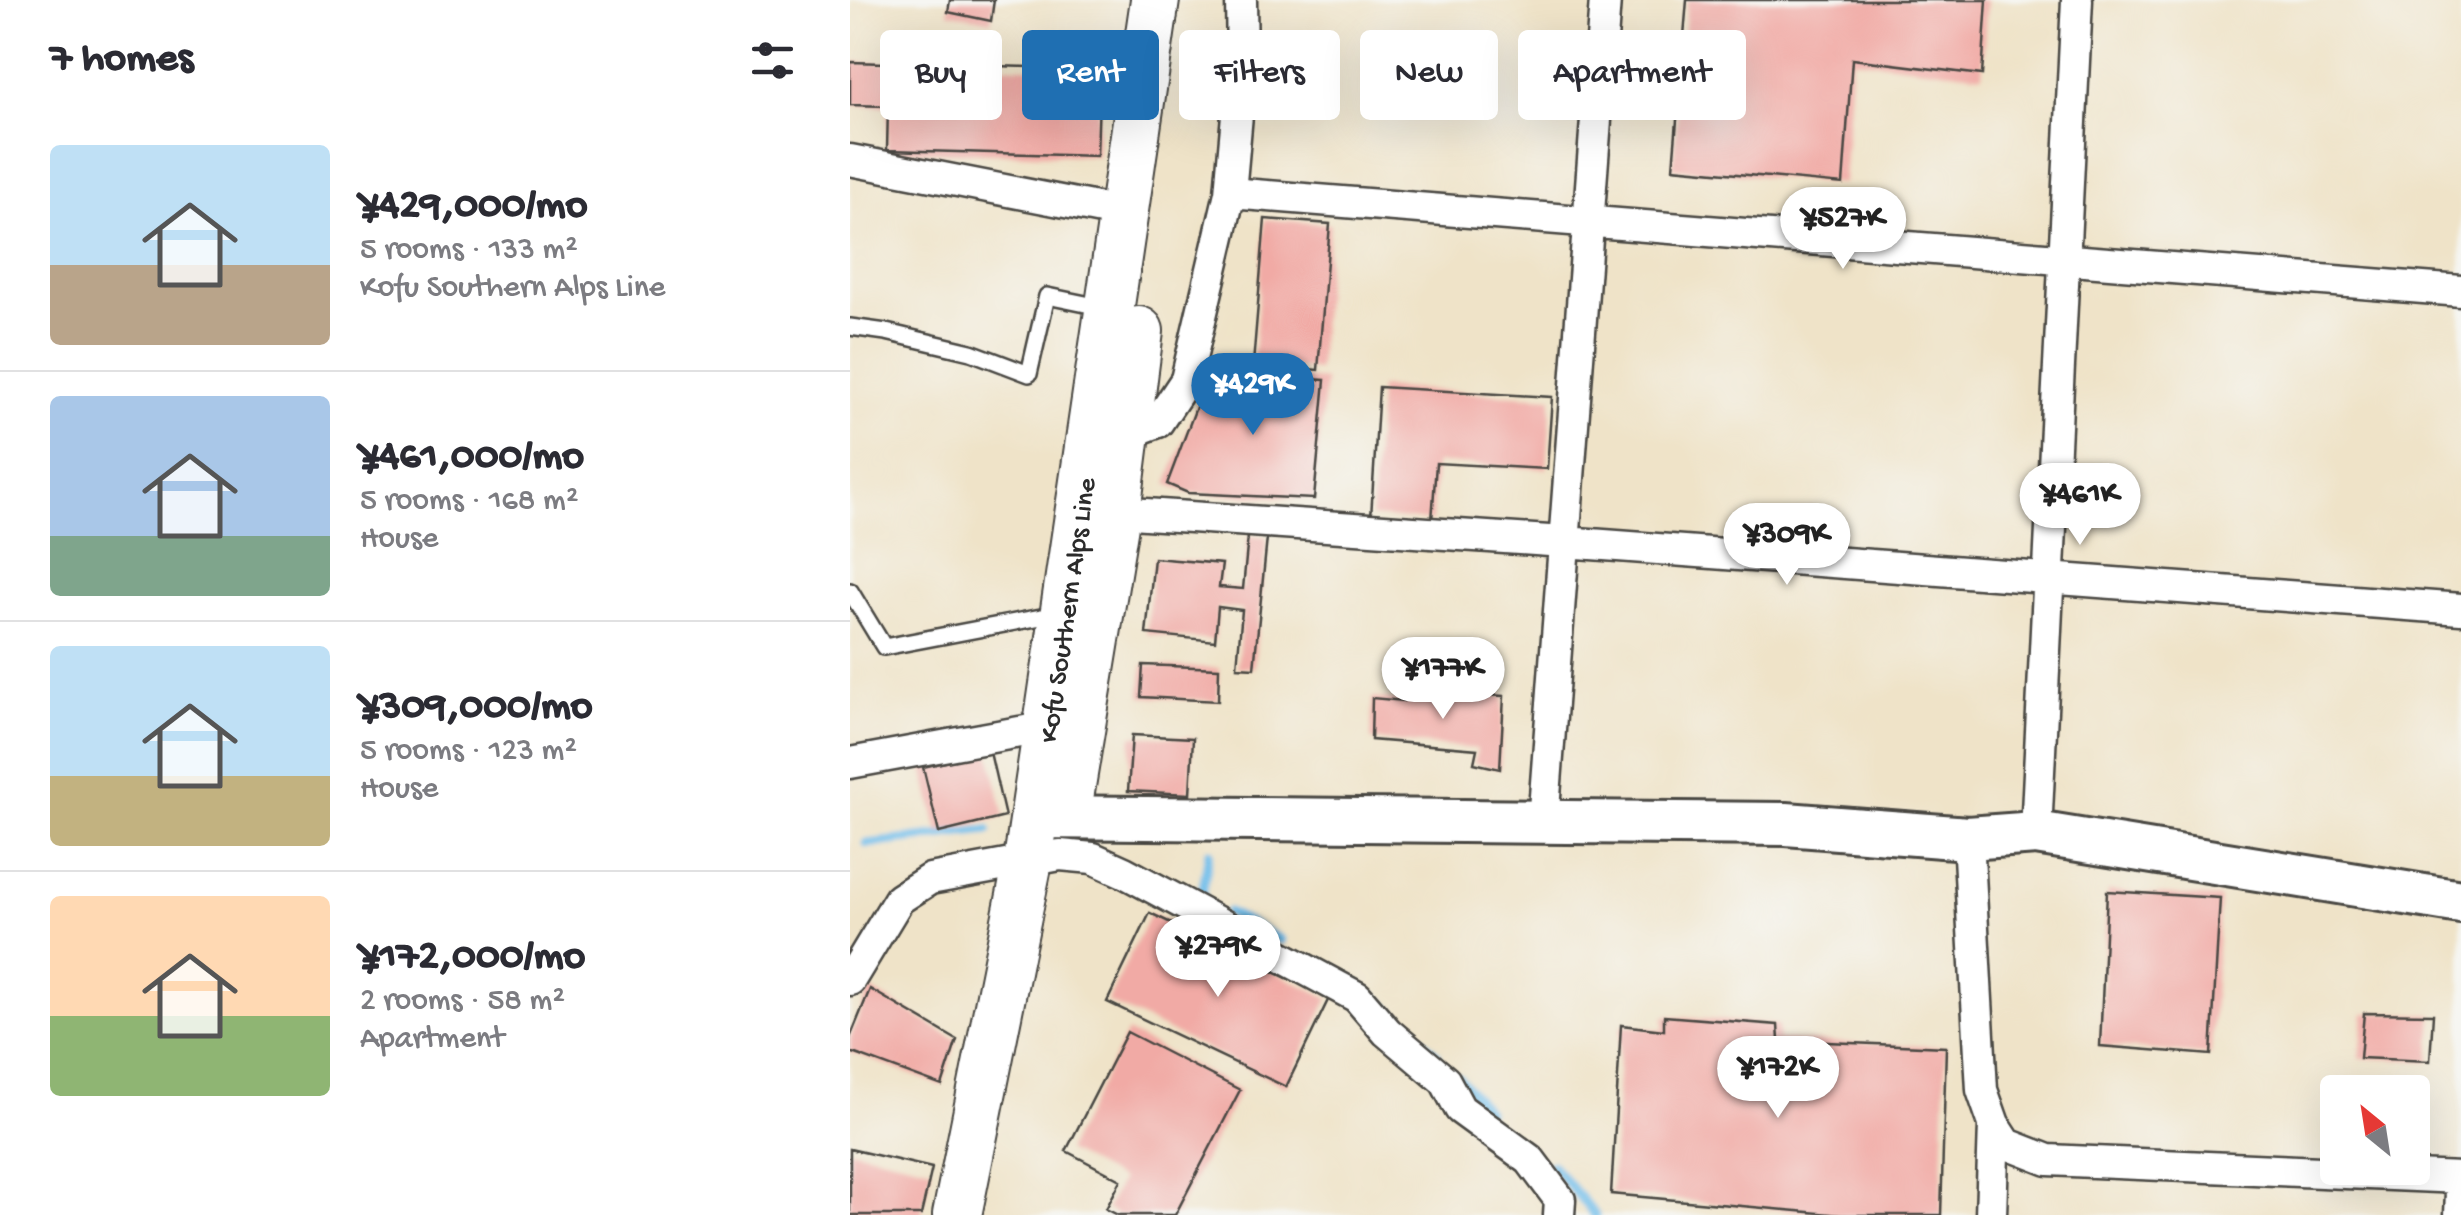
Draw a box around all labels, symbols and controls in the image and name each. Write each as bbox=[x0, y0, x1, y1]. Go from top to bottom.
chip: Buy bbox=[880, 30, 1002, 120]
chip: Rent bbox=[1022, 30, 1159, 120]
chip: Filters bbox=[1179, 30, 1340, 120]
chip: New bbox=[1360, 30, 1498, 120]
chip: Apartment bbox=[1518, 30, 1746, 120]
icon: filters bbox=[745, 33, 800, 88]
text: 7 homes bbox=[50, 36, 193, 85]
text: ¥429,000/mo bbox=[360, 183, 587, 232]
icon: home bbox=[130, 185, 250, 305]
pin: ¥527K bbox=[1773, 187, 1913, 272]
text: ¥527K bbox=[1802, 200, 1884, 238]
text: 5 rooms · 133 m² bbox=[360, 232, 578, 270]
text: Kofu Southern Alps Line bbox=[360, 270, 665, 308]
pin: ¥429K bbox=[1183, 353, 1323, 438]
text: ¥429K bbox=[1213, 366, 1293, 404]
text: ¥461,000/mo bbox=[360, 434, 584, 483]
icon: home bbox=[130, 436, 250, 556]
pin: ¥461K bbox=[2010, 463, 2150, 548]
street label: Kofu Southern Alps Line bbox=[1034, 475, 1105, 745]
text: ¥461K bbox=[2042, 476, 2118, 514]
text: 5 rooms · 168 m² bbox=[360, 483, 578, 521]
pin: ¥309K bbox=[1717, 503, 1857, 588]
text: ¥309K bbox=[1745, 516, 1829, 554]
text: House bbox=[360, 521, 438, 559]
pin: ¥177K bbox=[1373, 637, 1513, 722]
text: ¥177K bbox=[1404, 650, 1482, 688]
text: ¥309,000/mo bbox=[360, 684, 593, 733]
icon: home bbox=[130, 686, 250, 806]
text: 5 rooms · 123 m² bbox=[360, 733, 577, 771]
text: House bbox=[360, 771, 438, 809]
pin: ¥279K bbox=[1148, 915, 1288, 1000]
text: ¥279K bbox=[1178, 928, 1258, 966]
text: ¥172,000/mo bbox=[360, 934, 585, 983]
icon: home bbox=[130, 936, 250, 1056]
text: 2 rooms · 58 m² bbox=[360, 983, 565, 1021]
text: Apartment bbox=[360, 1021, 504, 1059]
pin: ¥172K bbox=[1708, 1036, 1848, 1121]
text: ¥172K bbox=[1739, 1049, 1817, 1087]
north arrow bbox=[2320, 1075, 2430, 1185]
map controls bbox=[2320, 1075, 2430, 1185]

